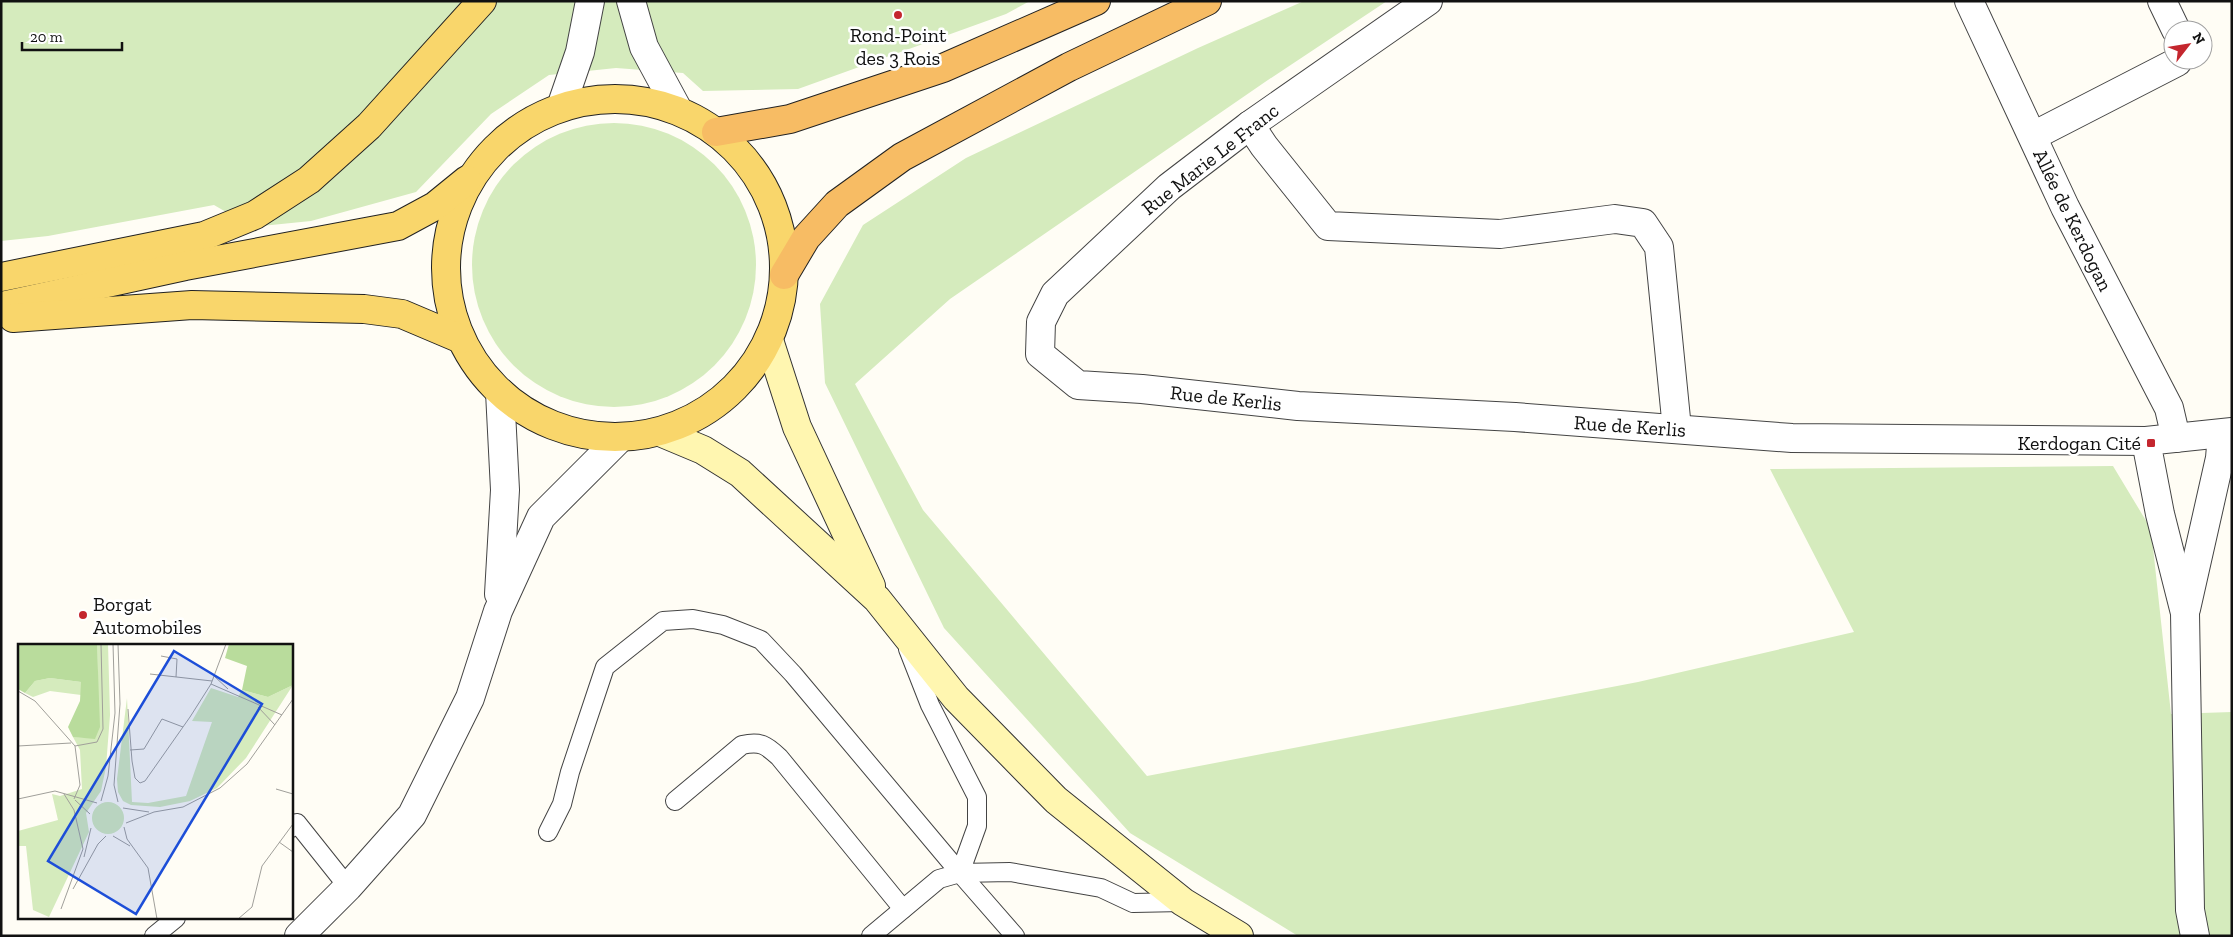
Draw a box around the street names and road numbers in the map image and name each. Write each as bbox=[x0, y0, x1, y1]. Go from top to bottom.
street label: Rue Marie Le Franc bbox=[1137, 98, 1283, 220]
street label: Allée de Kerdogan bbox=[2028, 145, 2118, 296]
street label: Rue de Kerlis bbox=[1169, 380, 1283, 416]
street label: Rue de Kerlis bbox=[1573, 410, 1687, 442]

